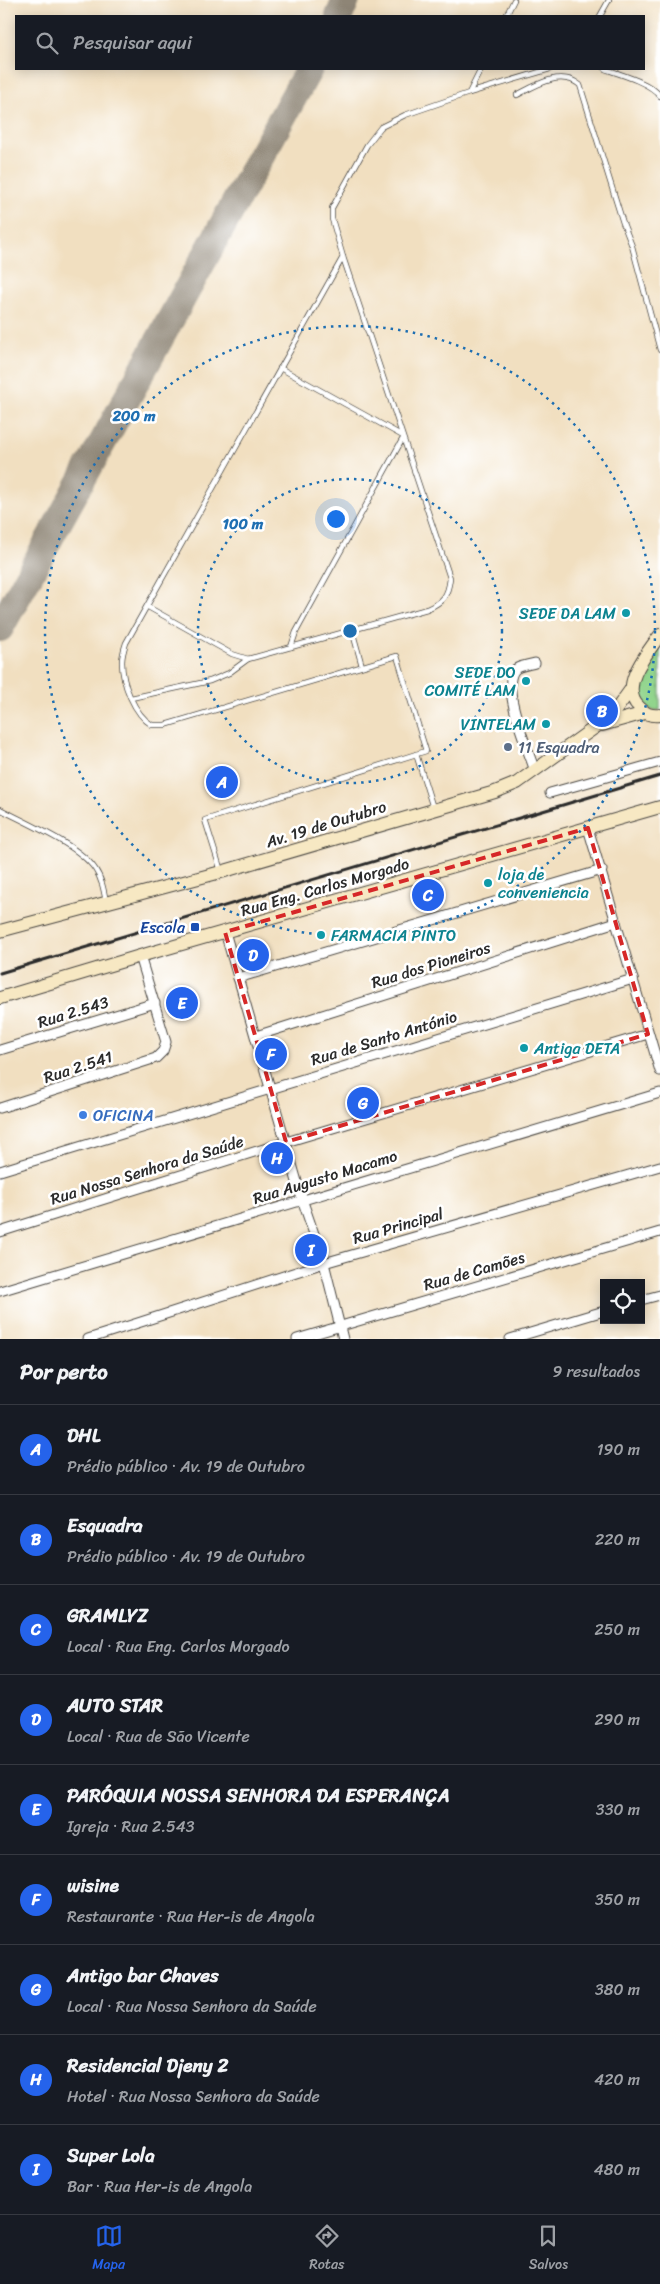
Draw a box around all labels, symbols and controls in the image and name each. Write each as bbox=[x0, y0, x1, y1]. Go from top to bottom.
search box bbox=[15, 15, 645, 70]
text: Pesquisar aqui bbox=[73, 26, 192, 59]
icon: search bbox=[33, 29, 61, 57]
text: 200 m bbox=[111, 403, 156, 429]
your location bbox=[323, 506, 349, 532]
text: 100 m bbox=[223, 511, 264, 537]
place label: SEDE DA LAM bbox=[519, 599, 616, 628]
marker: SEDE DA LAM bbox=[620, 607, 632, 619]
centre of rings bbox=[341, 622, 359, 640]
place label: SEDE DO COMITÉ LAM bbox=[425, 658, 516, 705]
marker: SEDE DO COMITÉ LAM bbox=[520, 675, 532, 687]
pin: B bbox=[586, 692, 618, 730]
place label: VINTELAM bbox=[461, 710, 536, 739]
marker: VINTELAM bbox=[540, 718, 552, 730]
place label: 11 Esquadra bbox=[518, 733, 600, 762]
marker: 11 Esquadra bbox=[502, 741, 514, 753]
pin: A bbox=[206, 763, 238, 801]
street label: Av. 19 de Outubro bbox=[261, 792, 390, 856]
street label: Rua Eng. Carlos Morgado bbox=[237, 849, 413, 925]
place label: loja de conveniencia bbox=[498, 860, 589, 907]
pin: C bbox=[412, 876, 444, 914]
marker: loja de conveniencia bbox=[482, 877, 494, 889]
place label: Escola bbox=[140, 913, 186, 942]
marker: Escola bbox=[189, 921, 201, 933]
place label: FARMACIA PINTO bbox=[331, 921, 456, 950]
marker: FARMACIA PINTO bbox=[315, 929, 327, 941]
street label: Rua dos Pioneiros bbox=[368, 933, 495, 997]
pin: D bbox=[237, 936, 269, 974]
pin: E bbox=[166, 984, 198, 1022]
street label: Rua 2.543 bbox=[34, 987, 112, 1037]
street label: Rua de Santo António bbox=[307, 1002, 461, 1074]
place label: Antiga DETA bbox=[533, 1034, 620, 1063]
pin: F bbox=[255, 1035, 287, 1073]
street label: Rua 2.541 bbox=[40, 1042, 116, 1092]
marker: Antiga DETA bbox=[518, 1042, 530, 1054]
pin: G bbox=[347, 1084, 379, 1122]
place label: OFICINA bbox=[93, 1101, 154, 1130]
marker: OFICINA bbox=[77, 1109, 89, 1121]
street label: Rua Nossa Senhora da Saúde bbox=[47, 1127, 247, 1213]
pin: H bbox=[261, 1139, 293, 1177]
street label: Rua Augusto Macamo bbox=[249, 1141, 401, 1213]
street label: Rua Principal bbox=[349, 1199, 447, 1253]
pin: I bbox=[295, 1231, 327, 1269]
street label: Rua de Camões bbox=[420, 1243, 528, 1299]
map controls bbox=[600, 1279, 645, 1324]
button: locate bbox=[600, 1279, 645, 1324]
text: Por perto bbox=[20, 1353, 108, 1391]
text: 9 resultados bbox=[553, 1357, 640, 1386]
text: DHL bbox=[67, 1419, 101, 1452]
text: A bbox=[31, 1435, 41, 1464]
text: 190 m bbox=[597, 1435, 640, 1464]
text: Prédio público · Av. 19 de Outubro bbox=[67, 1452, 305, 1481]
text: Esquadra bbox=[67, 1509, 143, 1542]
text: B bbox=[31, 1525, 41, 1554]
text: 220 m bbox=[595, 1525, 640, 1554]
text: Prédio público · Av. 19 de Outubro bbox=[67, 1542, 305, 1571]
text: GRAMLYZ bbox=[67, 1599, 148, 1632]
text: C bbox=[31, 1615, 41, 1644]
text: 250 m bbox=[594, 1615, 640, 1644]
text: Local · Rua Eng. Carlos Morgado bbox=[67, 1632, 290, 1661]
text: AUTO STAR bbox=[67, 1689, 163, 1722]
text: D bbox=[31, 1705, 41, 1734]
text: 290 m bbox=[594, 1705, 640, 1734]
text: Local · Rua de São Vicente bbox=[67, 1722, 250, 1751]
text: PARÓQUIA NOSSA SENHORA DA ESPERANÇA bbox=[67, 1779, 450, 1812]
text: E bbox=[32, 1795, 40, 1824]
text: 330 m bbox=[596, 1795, 640, 1824]
text: Igreja · Rua 2.543 bbox=[67, 1812, 195, 1841]
text: wisine bbox=[67, 1869, 119, 1902]
text: F bbox=[32, 1885, 40, 1914]
text: 350 m bbox=[595, 1885, 640, 1914]
text: Restaurante · Rua Her-is de Angola bbox=[67, 1902, 315, 1931]
text: Antigo bar Chaves bbox=[67, 1959, 219, 1992]
text: G bbox=[31, 1975, 41, 2004]
text: 380 m bbox=[595, 1975, 640, 2004]
text: Local · Rua Nossa Senhora da Saúde bbox=[67, 1992, 317, 2021]
text: Residencial Djeny 2 bbox=[67, 2049, 228, 2082]
text: H bbox=[30, 2065, 42, 2094]
text: 420 m bbox=[594, 2065, 640, 2094]
text: Hotel · Rua Nossa Senhora da Saúde bbox=[67, 2082, 320, 2111]
text: Super Lola bbox=[67, 2139, 155, 2172]
text: I bbox=[33, 2155, 39, 2184]
text: 480 m bbox=[594, 2155, 640, 2184]
text: Bar · Rua Her-is de Angola bbox=[67, 2172, 252, 2201]
tab: Mapa bbox=[92, 2222, 125, 2277]
tab: Rotas bbox=[309, 2222, 344, 2277]
tab: Salvos bbox=[529, 2222, 568, 2277]

